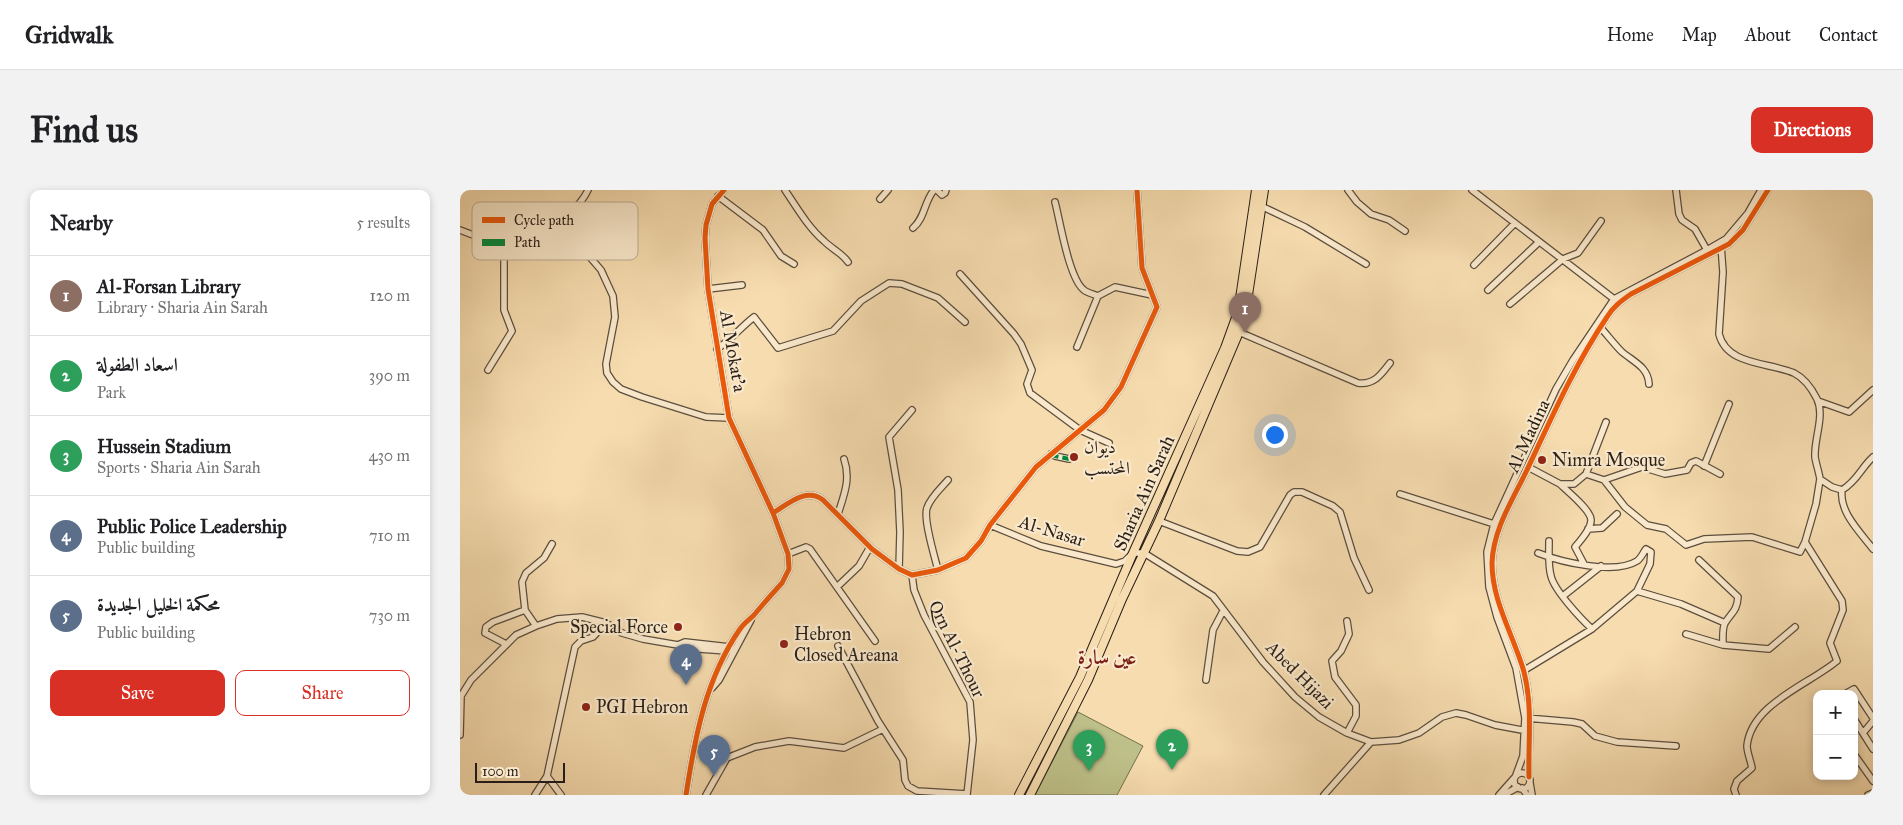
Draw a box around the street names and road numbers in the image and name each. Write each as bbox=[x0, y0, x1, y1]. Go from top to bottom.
street label: Al Mokat'a bbox=[715, 307, 751, 394]
street label: Al Madina bbox=[1501, 395, 1555, 477]
street label: Sharia Ain Sarah bbox=[1109, 432, 1179, 554]
street label: Al-Nasar bbox=[1015, 510, 1088, 551]
street label: Qrn Al-Thour bbox=[924, 597, 990, 701]
street label: Abed Hijazi bbox=[1261, 636, 1339, 714]

